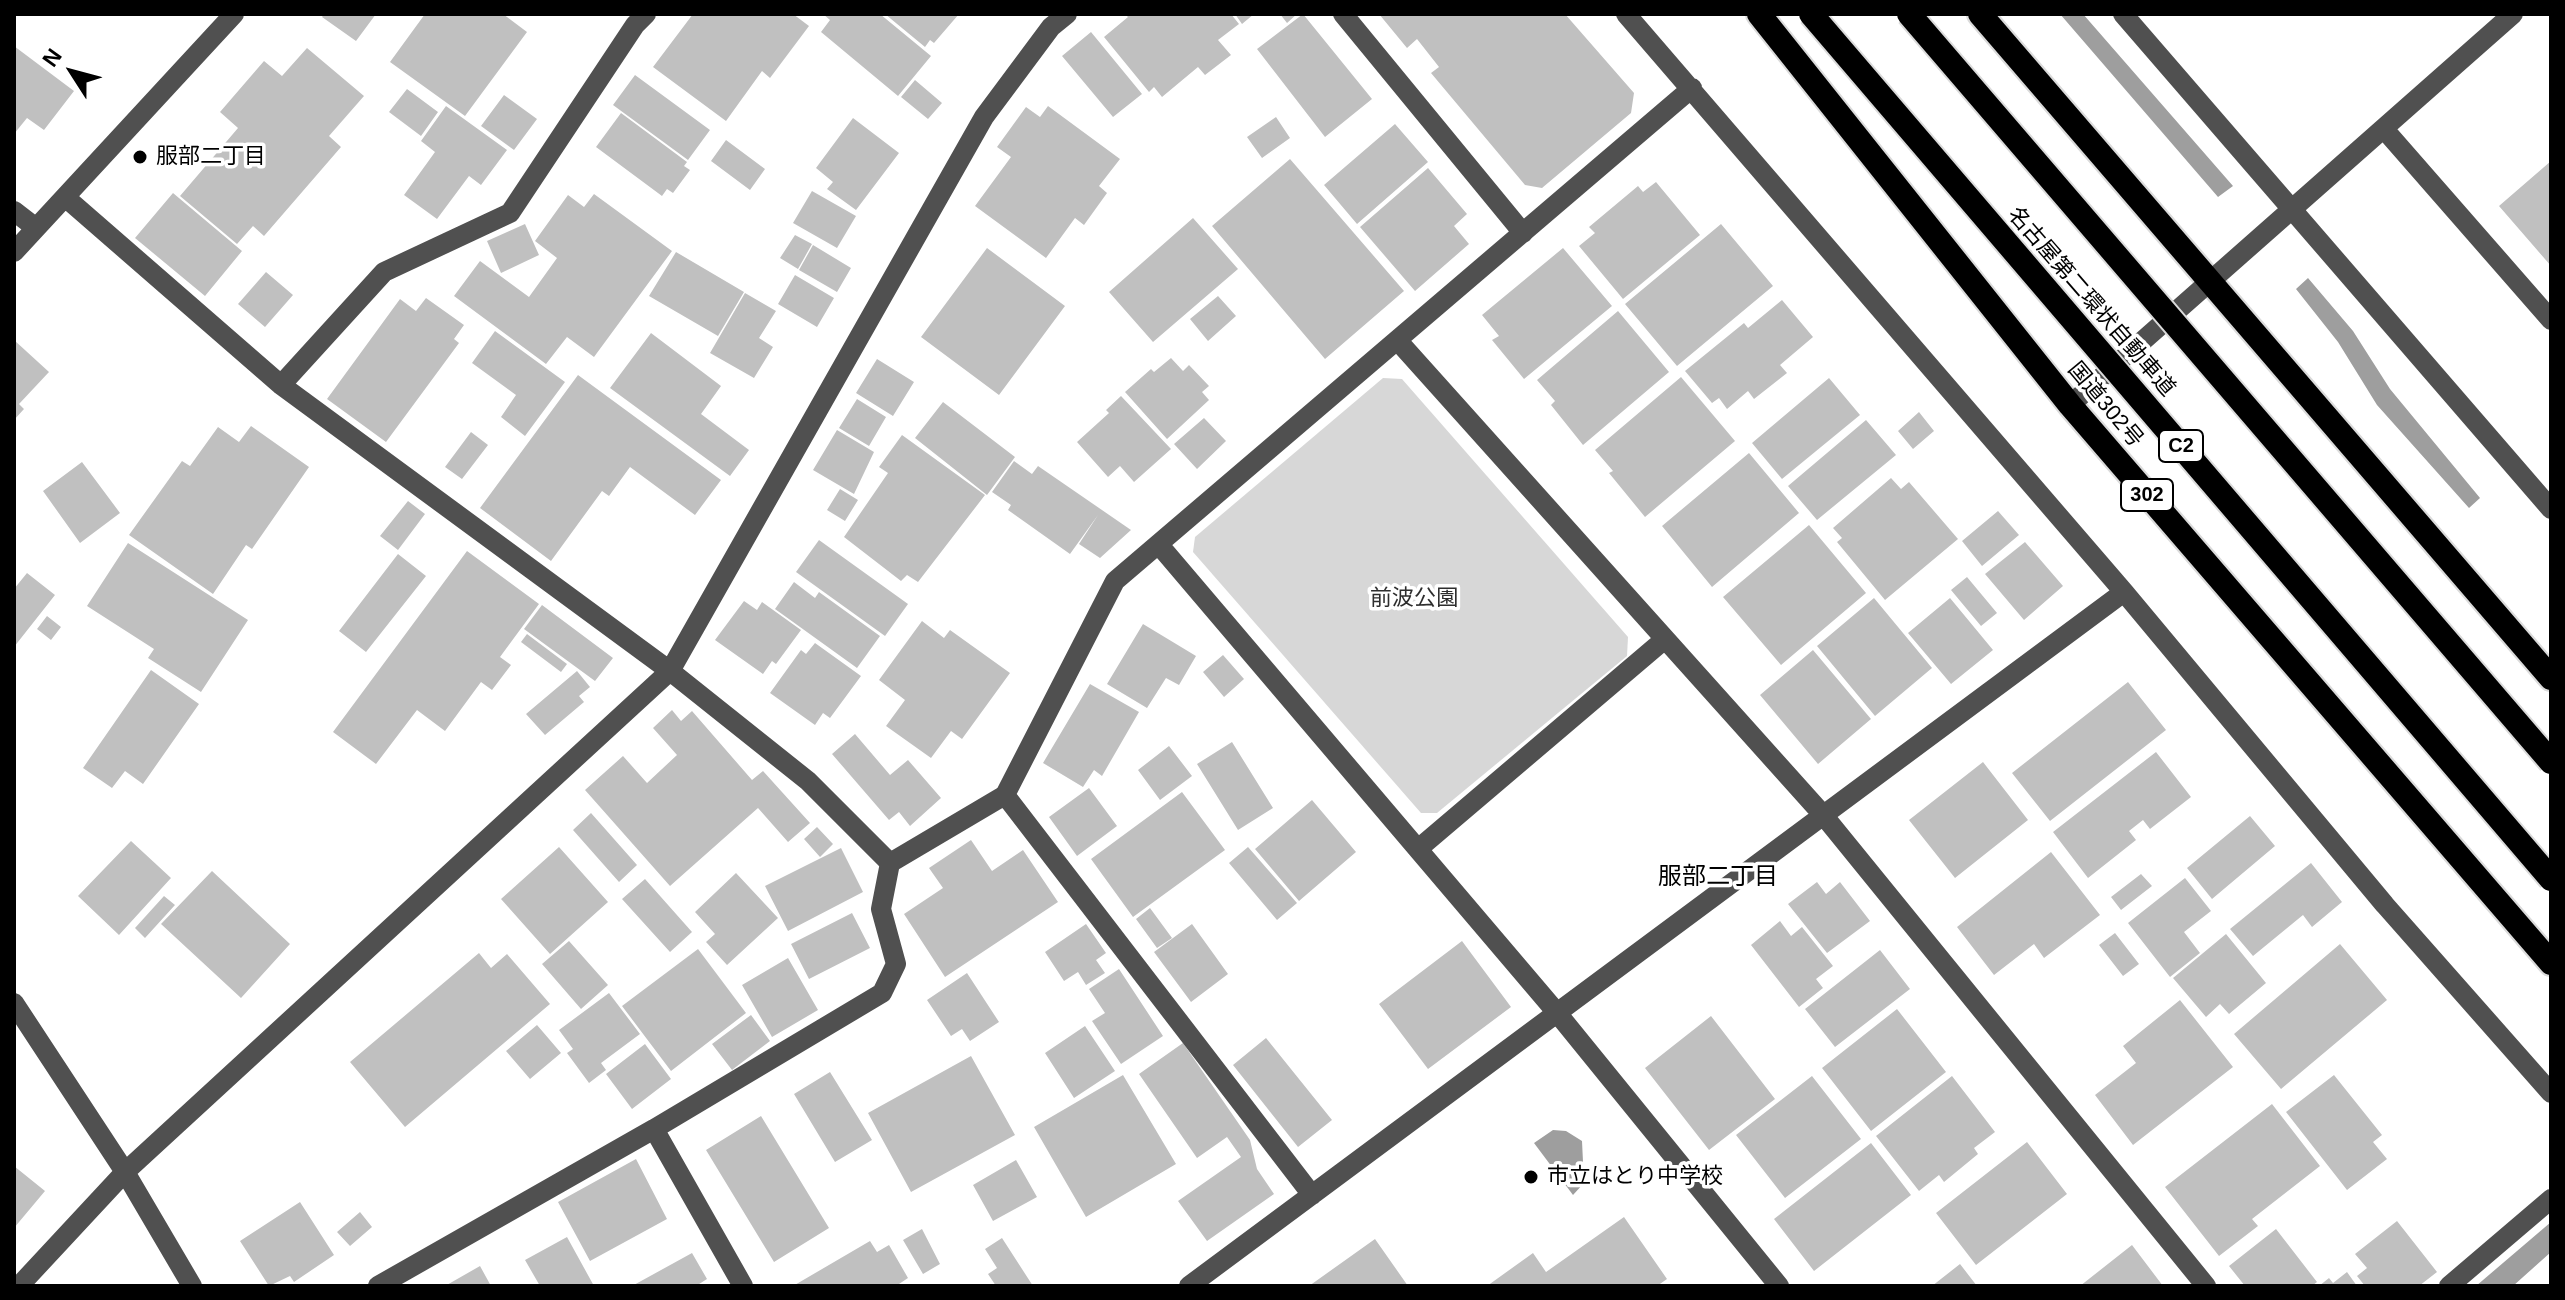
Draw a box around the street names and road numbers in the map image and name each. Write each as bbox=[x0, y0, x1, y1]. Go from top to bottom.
street label: 名古屋第二環状自動車道 bbox=[2002, 202, 2180, 402]
street label: 国道302号 bbox=[2062, 357, 2148, 453]
road number: C2 bbox=[2159, 430, 2203, 462]
road number: 302 bbox=[2121, 479, 2173, 511]

